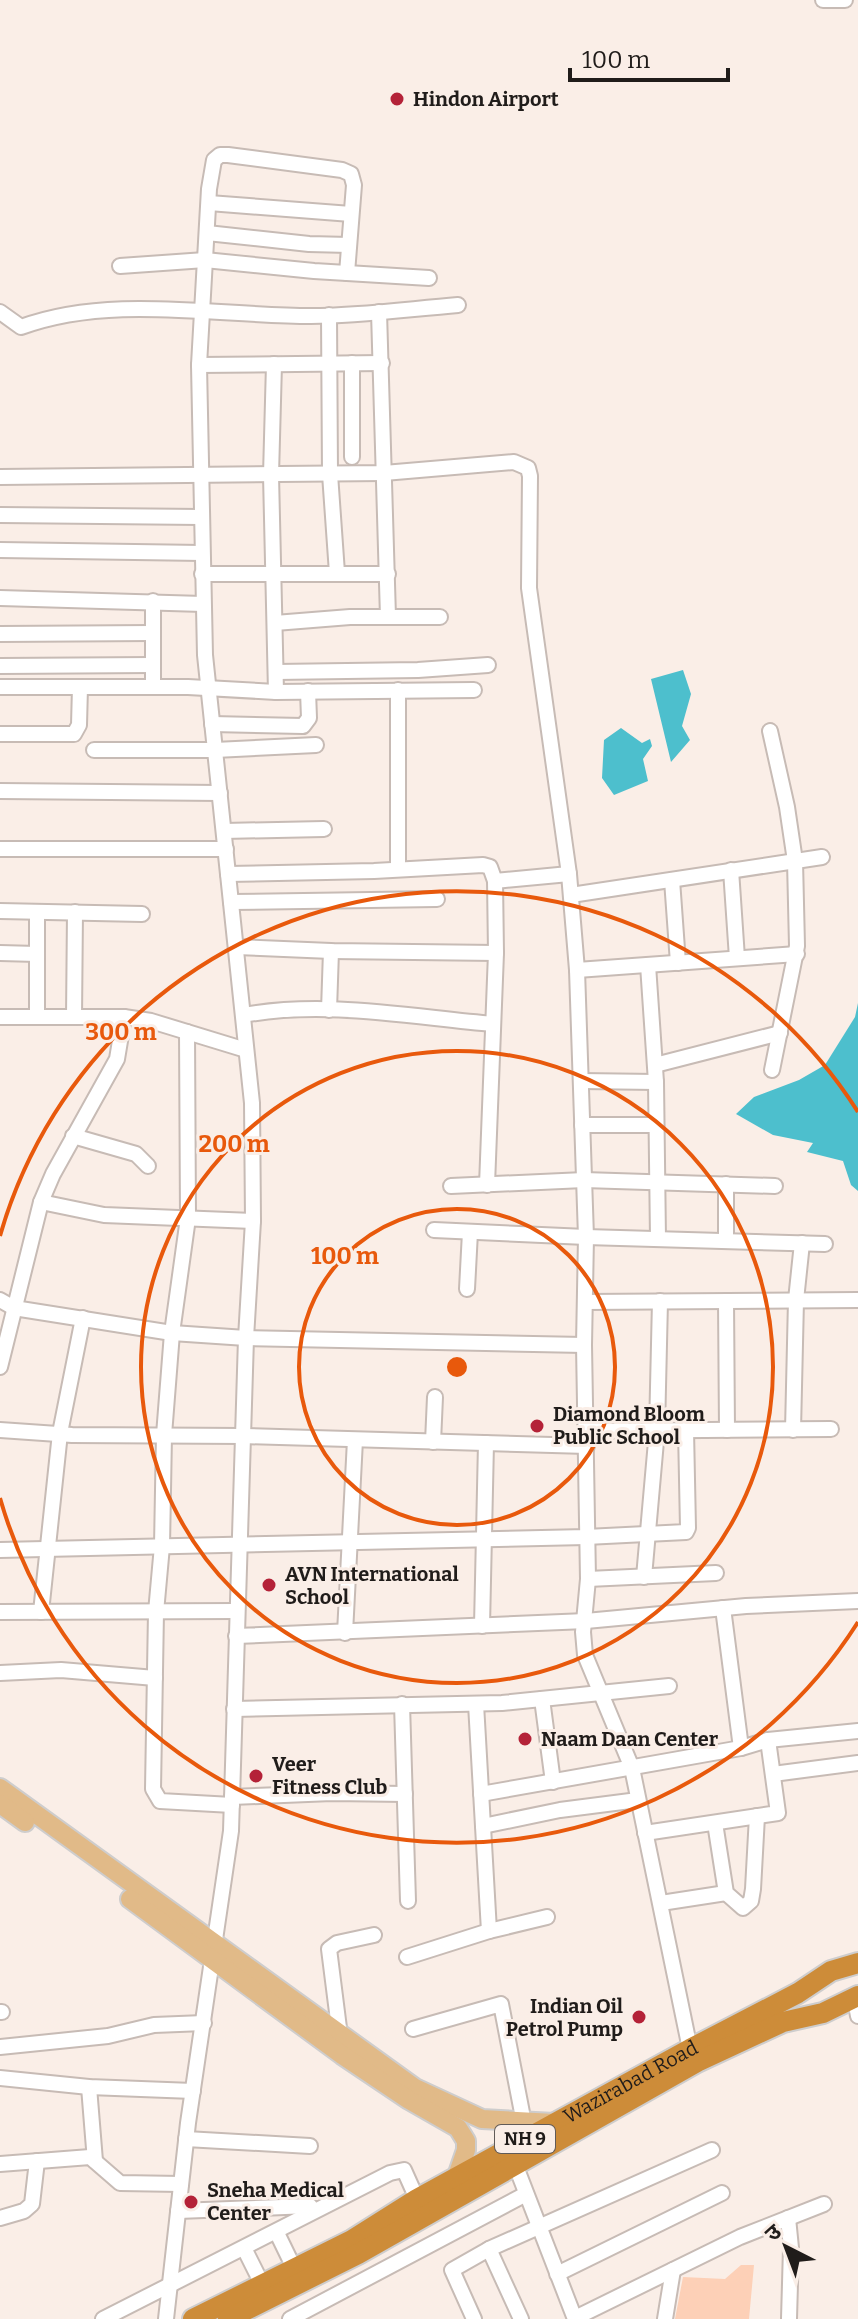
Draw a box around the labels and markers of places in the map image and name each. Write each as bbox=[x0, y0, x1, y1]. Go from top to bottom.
place label: Hindon Airport bbox=[413, 87, 559, 111]
marker: Hindon Airport bbox=[388, 90, 406, 108]
centre of rings bbox=[443, 1353, 471, 1381]
place label: Diamond Bloom Public School bbox=[553, 1402, 705, 1449]
marker: Diamond Bloom Public School bbox=[528, 1417, 546, 1435]
place label: AVN International School bbox=[285, 1562, 459, 1609]
marker: AVN International School bbox=[260, 1576, 278, 1594]
place label: Naam Daan Center bbox=[541, 1727, 719, 1751]
marker: Naam Daan Center bbox=[516, 1730, 534, 1748]
place label: Veer Fitness Club bbox=[272, 1752, 388, 1799]
marker: Veer Fitness Club bbox=[247, 1767, 265, 1785]
place label: Indian Oil Petrol Pump bbox=[506, 1994, 623, 2041]
marker: Indian Oil Petrol Pump bbox=[630, 2008, 648, 2026]
place label: Sneha Medical Center bbox=[207, 2178, 344, 2225]
marker: Sneha Medical Center bbox=[182, 2193, 200, 2211]

